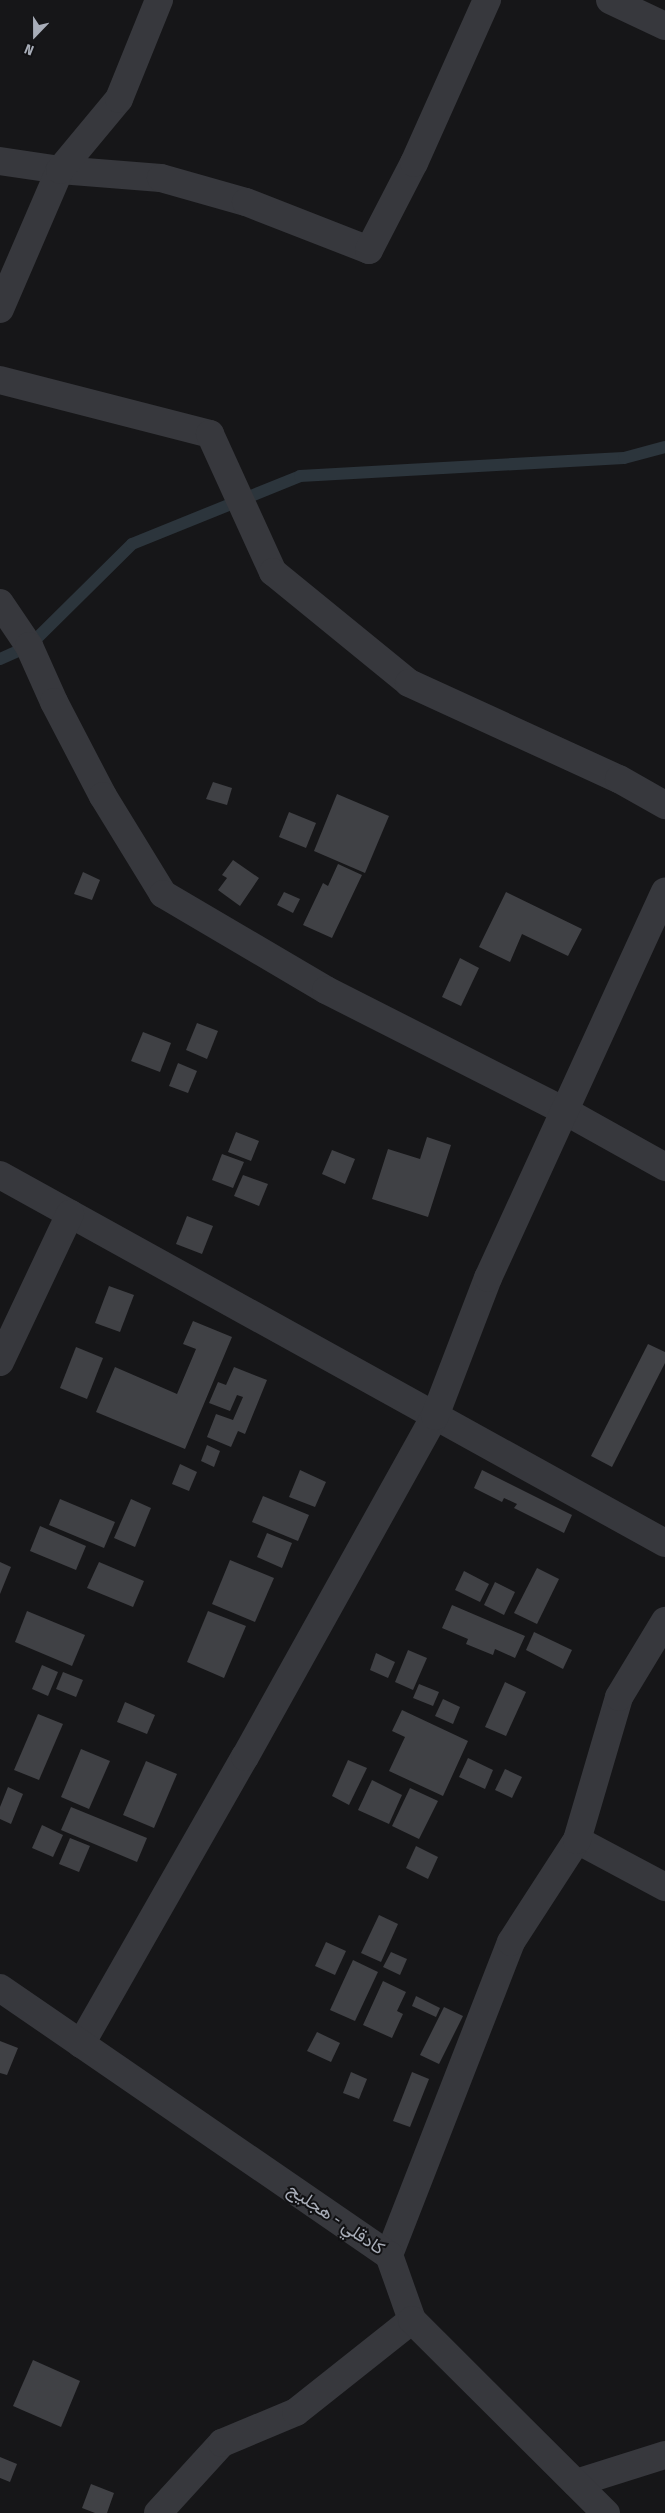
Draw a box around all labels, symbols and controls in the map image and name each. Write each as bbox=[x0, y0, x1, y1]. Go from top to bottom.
north arrow bbox=[10, 10, 60, 60]
text: N bbox=[22, 40, 36, 59]
street label: كادقلي - هجليج bbox=[283, 2179, 389, 2259]

